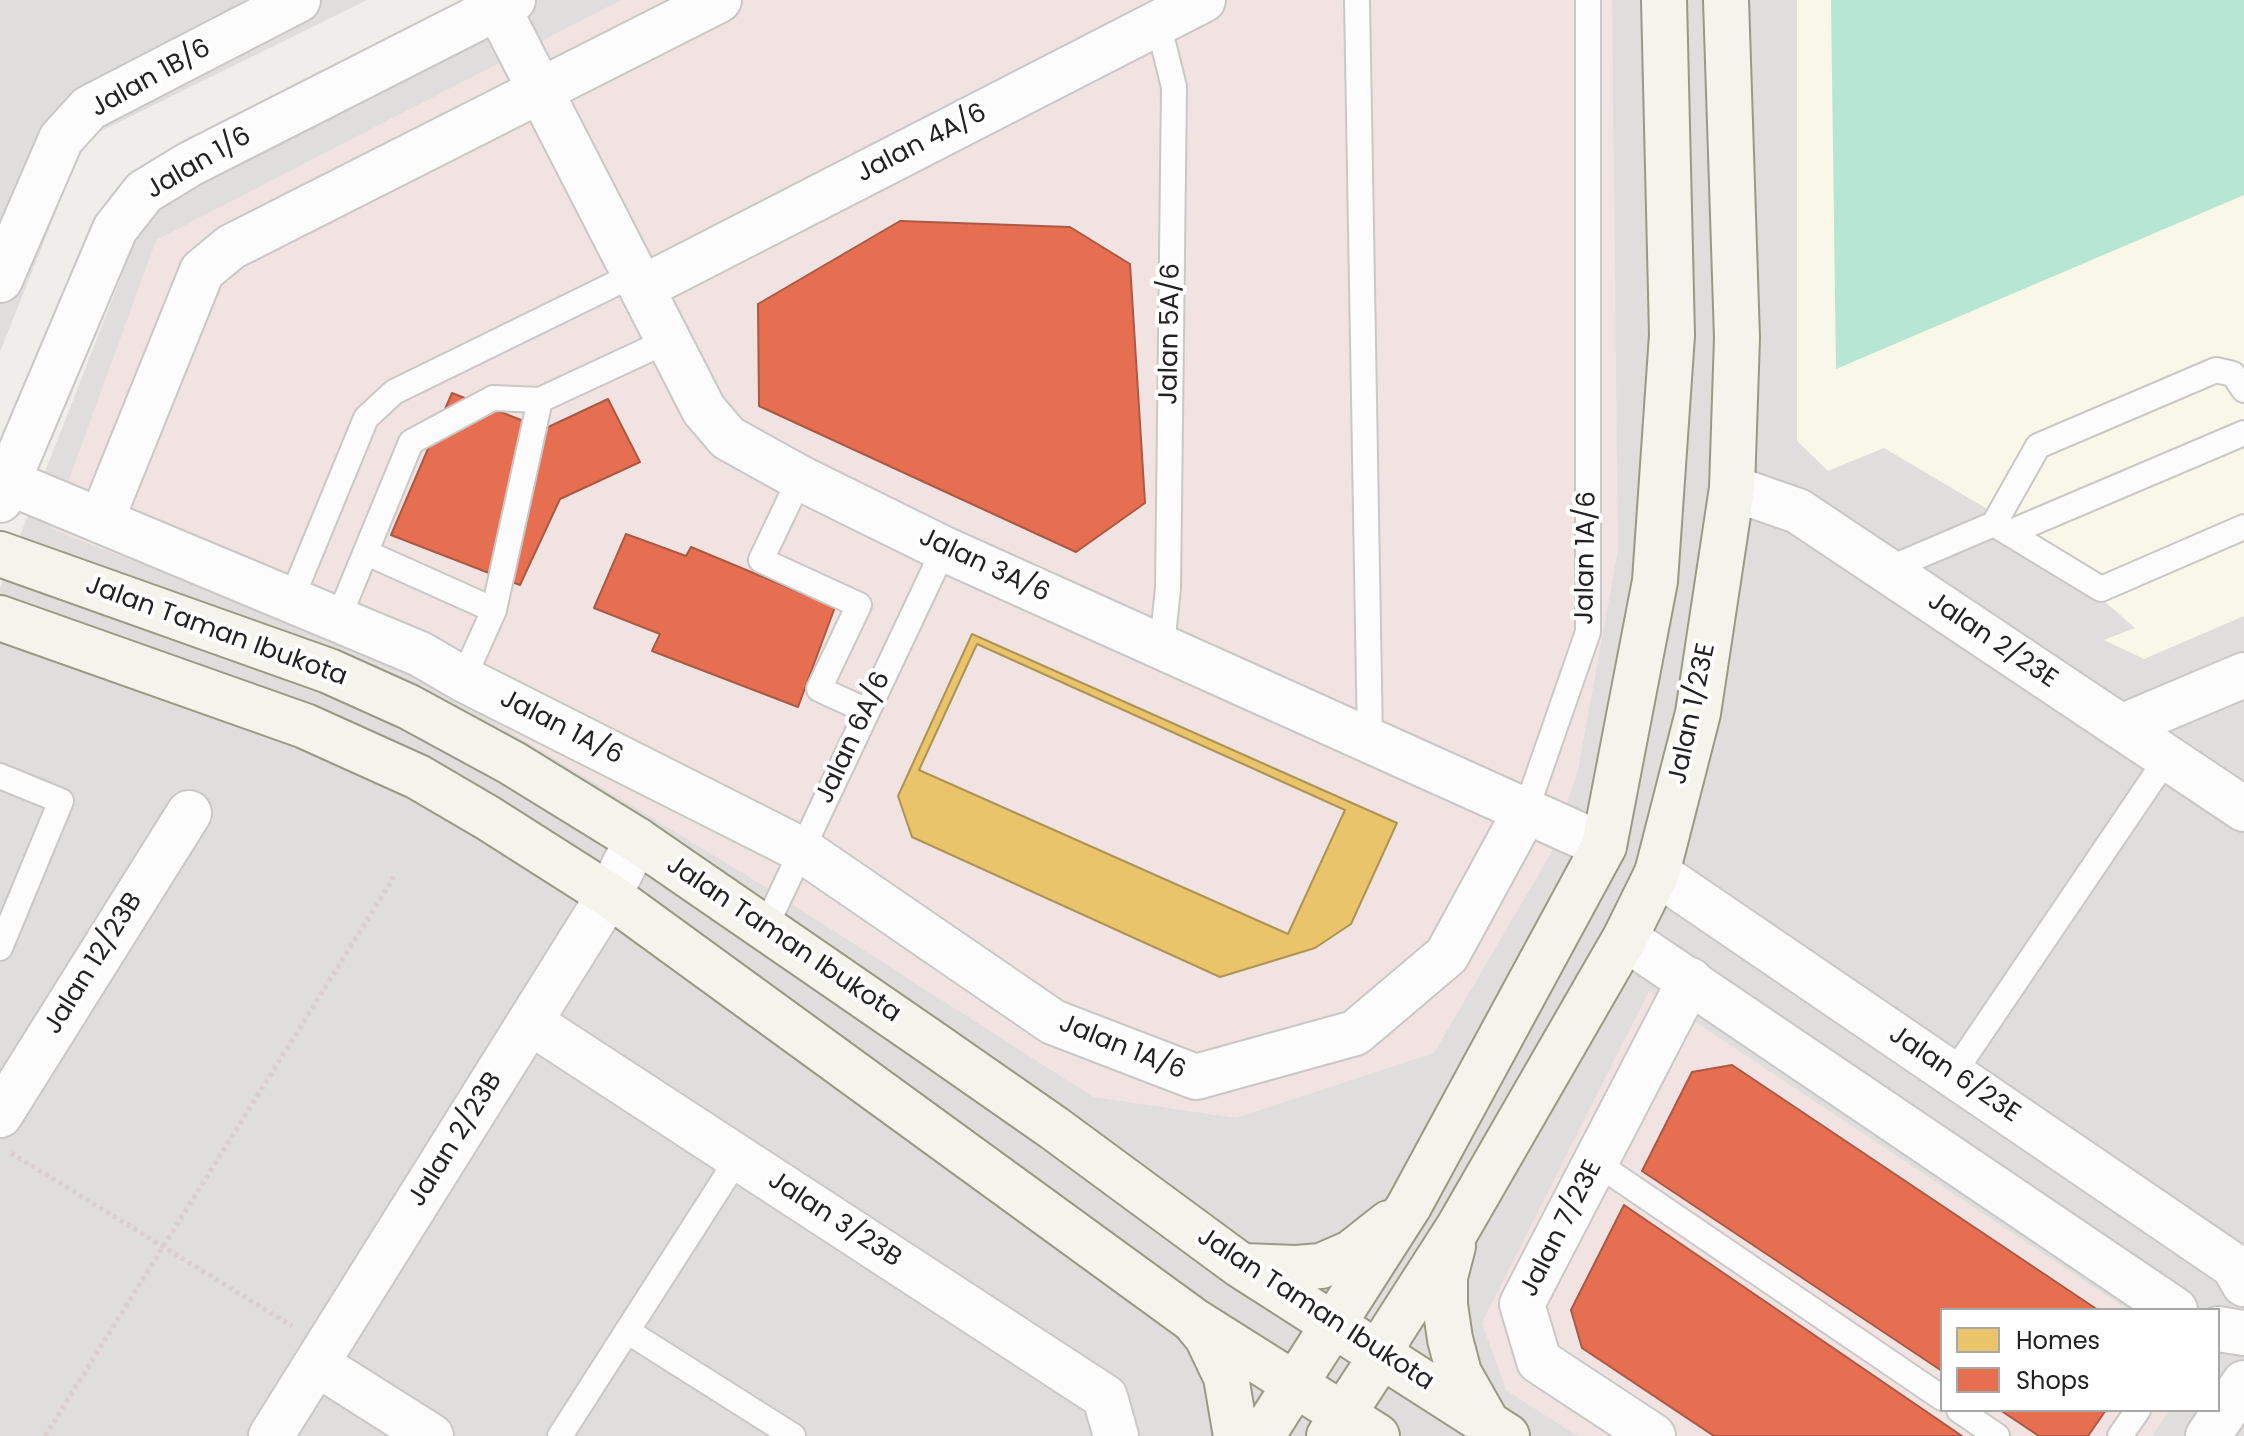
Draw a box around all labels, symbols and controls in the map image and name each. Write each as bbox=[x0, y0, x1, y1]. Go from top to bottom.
street label: Jalan 1B/6 bbox=[86, 33, 216, 125]
street label: Jalan 4A/6 bbox=[852, 98, 992, 190]
street label: Jalan 1/6 bbox=[141, 121, 257, 207]
street label: Jalan 5A/6 bbox=[1154, 263, 1188, 405]
street label: Jalan 1A/6 bbox=[1570, 491, 1604, 625]
street label: Jalan 3A/6 bbox=[914, 522, 1054, 610]
street label: Jalan Taman Ibukota bbox=[81, 570, 351, 694]
street label: Jalan 2/23E bbox=[1921, 586, 2063, 696]
street label: Jalan 1/23E bbox=[1663, 641, 1723, 787]
street label: Jalan 6A/6 bbox=[810, 667, 898, 809]
street label: Jalan 1A/6 bbox=[494, 684, 628, 772]
street label: Jalan Taman Ibukota bbox=[660, 850, 906, 1030]
street label: Jalan 12/23B bbox=[38, 888, 150, 1040]
street label: Jalan 1A/6 bbox=[1054, 1009, 1190, 1087]
street label: Jalan 6/23E bbox=[1883, 1020, 2025, 1130]
street label: Jalan 2/23B bbox=[402, 1067, 510, 1213]
street label: Jalan 7/23E bbox=[1514, 1156, 1610, 1302]
street label: Jalan 3/23B bbox=[761, 1165, 907, 1275]
street label: Jalan Taman Ibukota bbox=[1191, 1222, 1439, 1398]
legend bbox=[1940, 1308, 2220, 1412]
text: Homes bbox=[2016, 1324, 2100, 1357]
text: Shops bbox=[2016, 1364, 2090, 1397]

